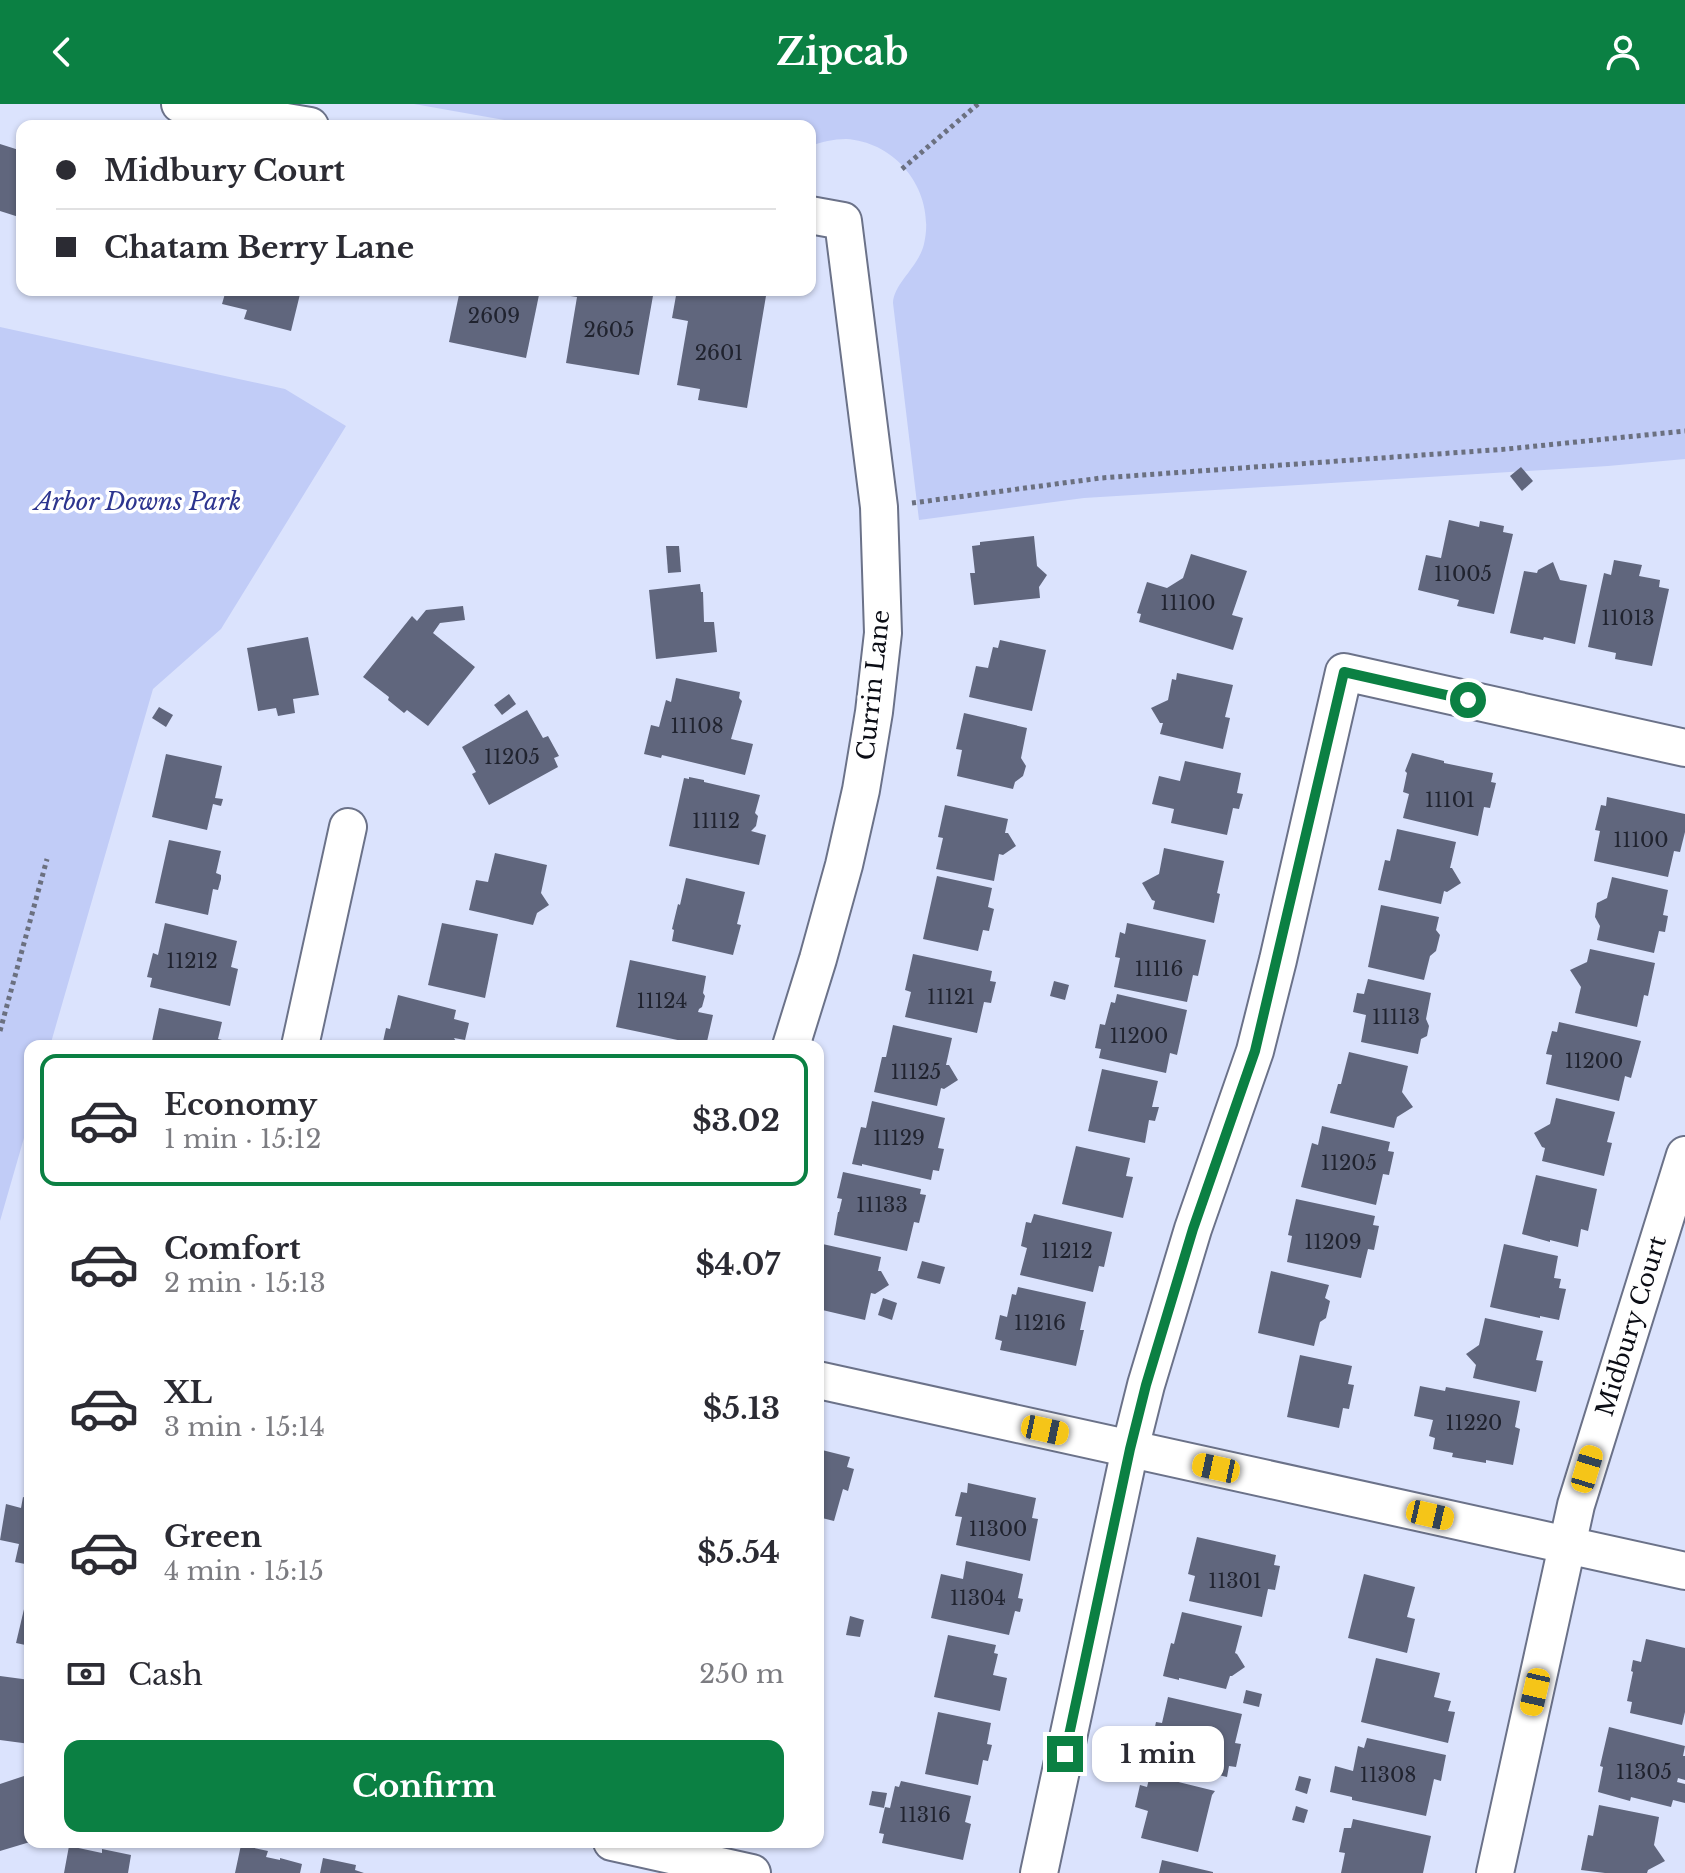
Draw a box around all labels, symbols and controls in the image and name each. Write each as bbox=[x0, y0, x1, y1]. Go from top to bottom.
icon: back bbox=[40, 30, 84, 74]
text: Zipcab bbox=[776, 30, 909, 75]
icon: person bbox=[1601, 30, 1645, 74]
text: Midbury Court bbox=[104, 152, 345, 189]
text: Chatam Berry Lane bbox=[104, 229, 414, 266]
house number: 2609 bbox=[468, 304, 520, 328]
house number: 2605 bbox=[584, 318, 634, 342]
house number: 2601 bbox=[695, 341, 743, 365]
park label: Arbor Downs Park bbox=[32, 487, 241, 516]
house number: 11005 bbox=[1434, 562, 1492, 586]
house number: 11100 bbox=[1160, 591, 1216, 615]
house number: 11013 bbox=[1601, 606, 1655, 630]
street label: Currin Lane bbox=[851, 608, 895, 762]
route start bbox=[1450, 682, 1486, 718]
house number: 11108 bbox=[670, 714, 724, 738]
house number: 11205 bbox=[484, 745, 540, 769]
house number: 11101 bbox=[1425, 788, 1475, 812]
house number: 11112 bbox=[692, 809, 740, 833]
house number: 11100 bbox=[1613, 828, 1669, 852]
house number: 11212 bbox=[166, 949, 218, 973]
house number: 11116 bbox=[1135, 957, 1183, 981]
house number: 11121 bbox=[927, 985, 975, 1009]
house number: 11124 bbox=[637, 989, 687, 1013]
house number: 11113 bbox=[1372, 1005, 1420, 1029]
house number: 11200 bbox=[1110, 1024, 1168, 1048]
house number: 11200 bbox=[1565, 1049, 1623, 1073]
house number: 11125 bbox=[891, 1060, 941, 1084]
icon: car bbox=[68, 1084, 140, 1156]
text: Economy bbox=[164, 1086, 317, 1123]
text: $3.02 bbox=[692, 1102, 780, 1139]
text: 1 min · 15:12 bbox=[164, 1123, 321, 1155]
house number: 11129 bbox=[873, 1126, 925, 1150]
house number: 11205 bbox=[1321, 1151, 1377, 1175]
house number: 11133 bbox=[856, 1193, 908, 1217]
icon: car bbox=[68, 1228, 140, 1300]
text: Comfort bbox=[164, 1230, 301, 1267]
house number: 11209 bbox=[1304, 1230, 1362, 1254]
street label: Midbury Court bbox=[1590, 1232, 1672, 1420]
house number: 11212 bbox=[1041, 1239, 1093, 1263]
text: $4.07 bbox=[695, 1246, 780, 1283]
text: 2 min · 15:13 bbox=[164, 1267, 326, 1299]
house number: 11216 bbox=[1014, 1311, 1066, 1335]
icon: car bbox=[68, 1372, 140, 1444]
text: XL bbox=[164, 1374, 212, 1411]
text: $5.13 bbox=[703, 1390, 780, 1427]
text: 3 min · 15:14 bbox=[164, 1411, 325, 1443]
house number: 11220 bbox=[1446, 1411, 1502, 1435]
car bbox=[1019, 1413, 1071, 1447]
car bbox=[1569, 1443, 1605, 1495]
car bbox=[1190, 1451, 1242, 1485]
car bbox=[1404, 1498, 1456, 1532]
icon: car bbox=[68, 1516, 140, 1588]
house number: 11300 bbox=[969, 1517, 1027, 1541]
text: Green bbox=[164, 1518, 262, 1555]
text: $5.54 bbox=[697, 1534, 780, 1571]
text: 4 min · 15:15 bbox=[164, 1555, 324, 1587]
house number: 11301 bbox=[1208, 1569, 1262, 1593]
house number: 11304 bbox=[950, 1586, 1006, 1610]
icon: cash bbox=[64, 1652, 108, 1696]
text: Cash bbox=[128, 1656, 203, 1693]
text: 250 m bbox=[699, 1658, 784, 1690]
car bbox=[1518, 1666, 1552, 1718]
callout: 1 min bbox=[1093, 1726, 1225, 1782]
route end bbox=[1047, 1736, 1083, 1772]
text: 1 min bbox=[1120, 1738, 1196, 1770]
button: Confirm bbox=[64, 1740, 784, 1832]
house number: 11305 bbox=[1616, 1760, 1672, 1784]
house number: 11308 bbox=[1360, 1763, 1416, 1787]
house number: 11316 bbox=[899, 1803, 951, 1827]

